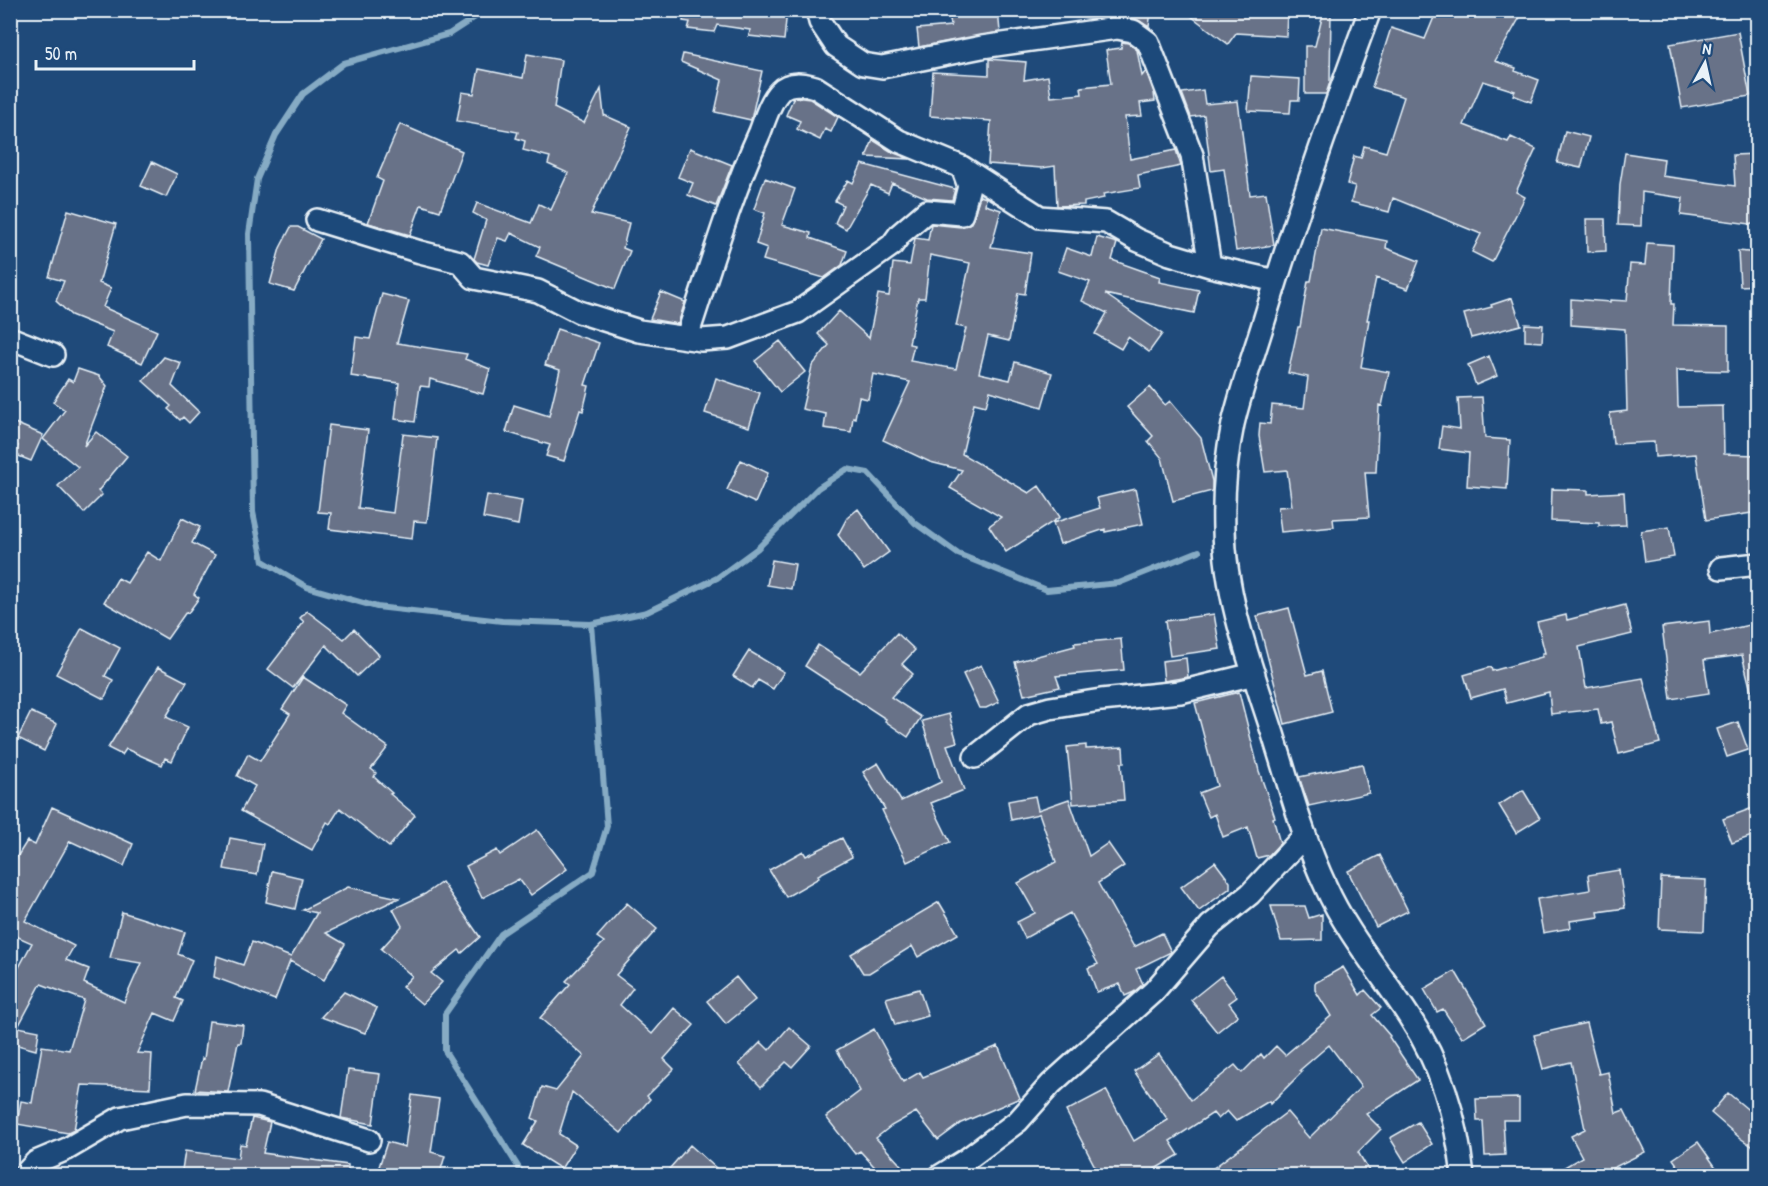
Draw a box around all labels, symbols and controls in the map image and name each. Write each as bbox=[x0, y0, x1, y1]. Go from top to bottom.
scale bar bbox=[36, 33, 194, 71]
north arrow bbox=[1675, 33, 1735, 93]
text: N bbox=[1701, 37, 1713, 60]
text: 50 m bbox=[45, 41, 77, 66]

